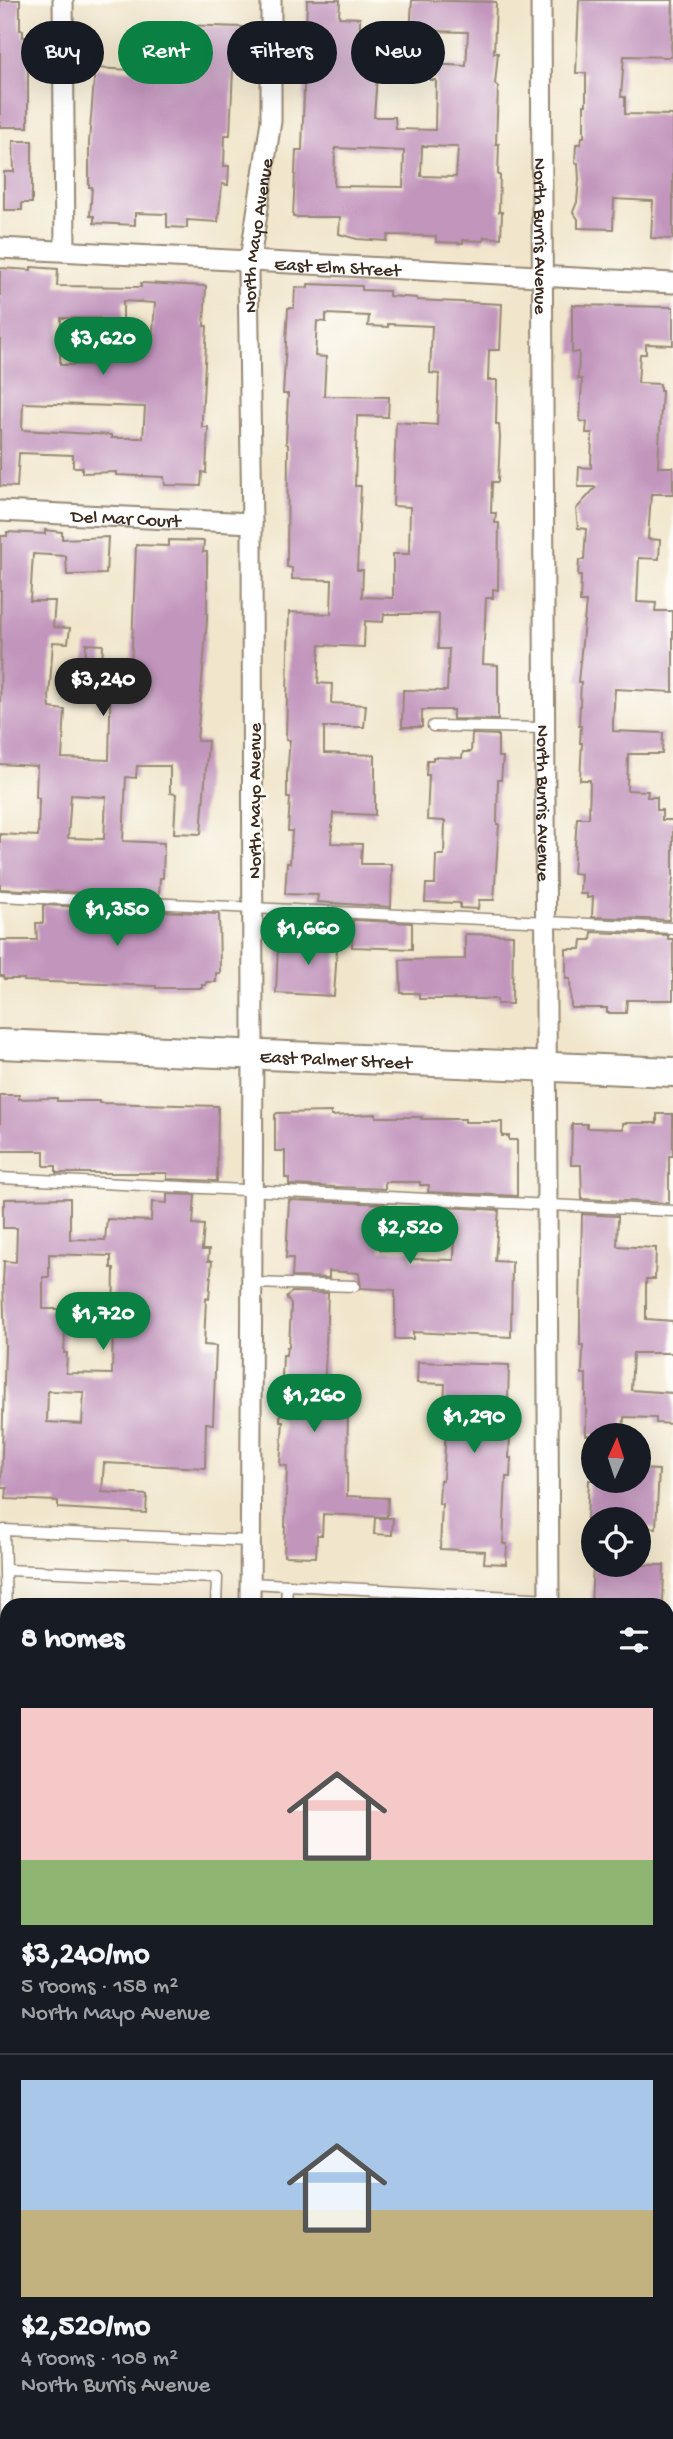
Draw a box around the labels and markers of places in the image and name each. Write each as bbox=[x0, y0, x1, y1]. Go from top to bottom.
pin: $3,620 bbox=[46, 318, 160, 377]
pin: $3,240 bbox=[46, 658, 160, 718]
pin: $1,350 bbox=[60, 888, 174, 948]
pin: $1,660 bbox=[251, 908, 365, 967]
pin: $2,520 bbox=[353, 1206, 467, 1266]
pin: $1,720 bbox=[46, 1292, 160, 1352]
pin: $1,260 bbox=[257, 1374, 371, 1434]
pin: $1,290 bbox=[417, 1396, 531, 1455]

